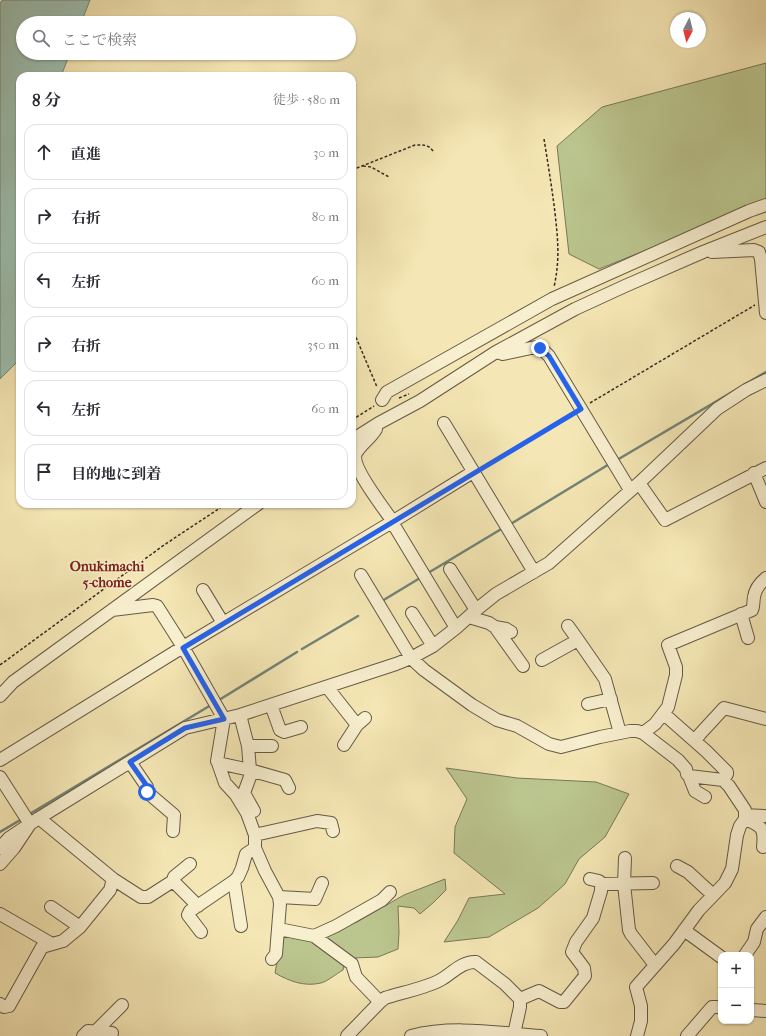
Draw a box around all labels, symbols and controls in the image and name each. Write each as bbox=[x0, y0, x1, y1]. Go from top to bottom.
north arrow bbox=[670, 12, 706, 48]
search box bbox=[16, 16, 356, 60]
icon: search bbox=[30, 27, 52, 49]
text: ここで検索 bbox=[62, 31, 137, 49]
text: 8 分 bbox=[32, 90, 61, 110]
text: 徒歩 · 580 m bbox=[273, 92, 340, 107]
icon: ahead bbox=[33, 141, 55, 163]
text: 直進 bbox=[71, 145, 101, 163]
text: 30 m bbox=[313, 145, 339, 160]
icon: right bbox=[33, 205, 55, 227]
text: 右折 bbox=[71, 209, 101, 227]
text: 80 m bbox=[312, 209, 339, 224]
icon: left bbox=[33, 269, 55, 291]
text: 左折 bbox=[71, 273, 101, 291]
text: 60 m bbox=[311, 273, 339, 288]
icon: right bbox=[33, 333, 55, 355]
text: 右折 bbox=[71, 337, 101, 355]
text: 350 m bbox=[307, 337, 339, 352]
route end bbox=[531, 339, 549, 357]
icon: left bbox=[33, 397, 55, 419]
text: 左折 bbox=[71, 401, 101, 419]
text: 60 m bbox=[311, 401, 339, 416]
icon: arrive bbox=[33, 461, 55, 483]
text: 目的地に到着 bbox=[71, 465, 161, 483]
district label: Onukimachi 5-chome bbox=[70, 558, 145, 591]
route start bbox=[138, 783, 156, 801]
map controls bbox=[718, 952, 754, 1024]
button: + bbox=[718, 952, 754, 988]
button: − bbox=[718, 988, 754, 1024]

